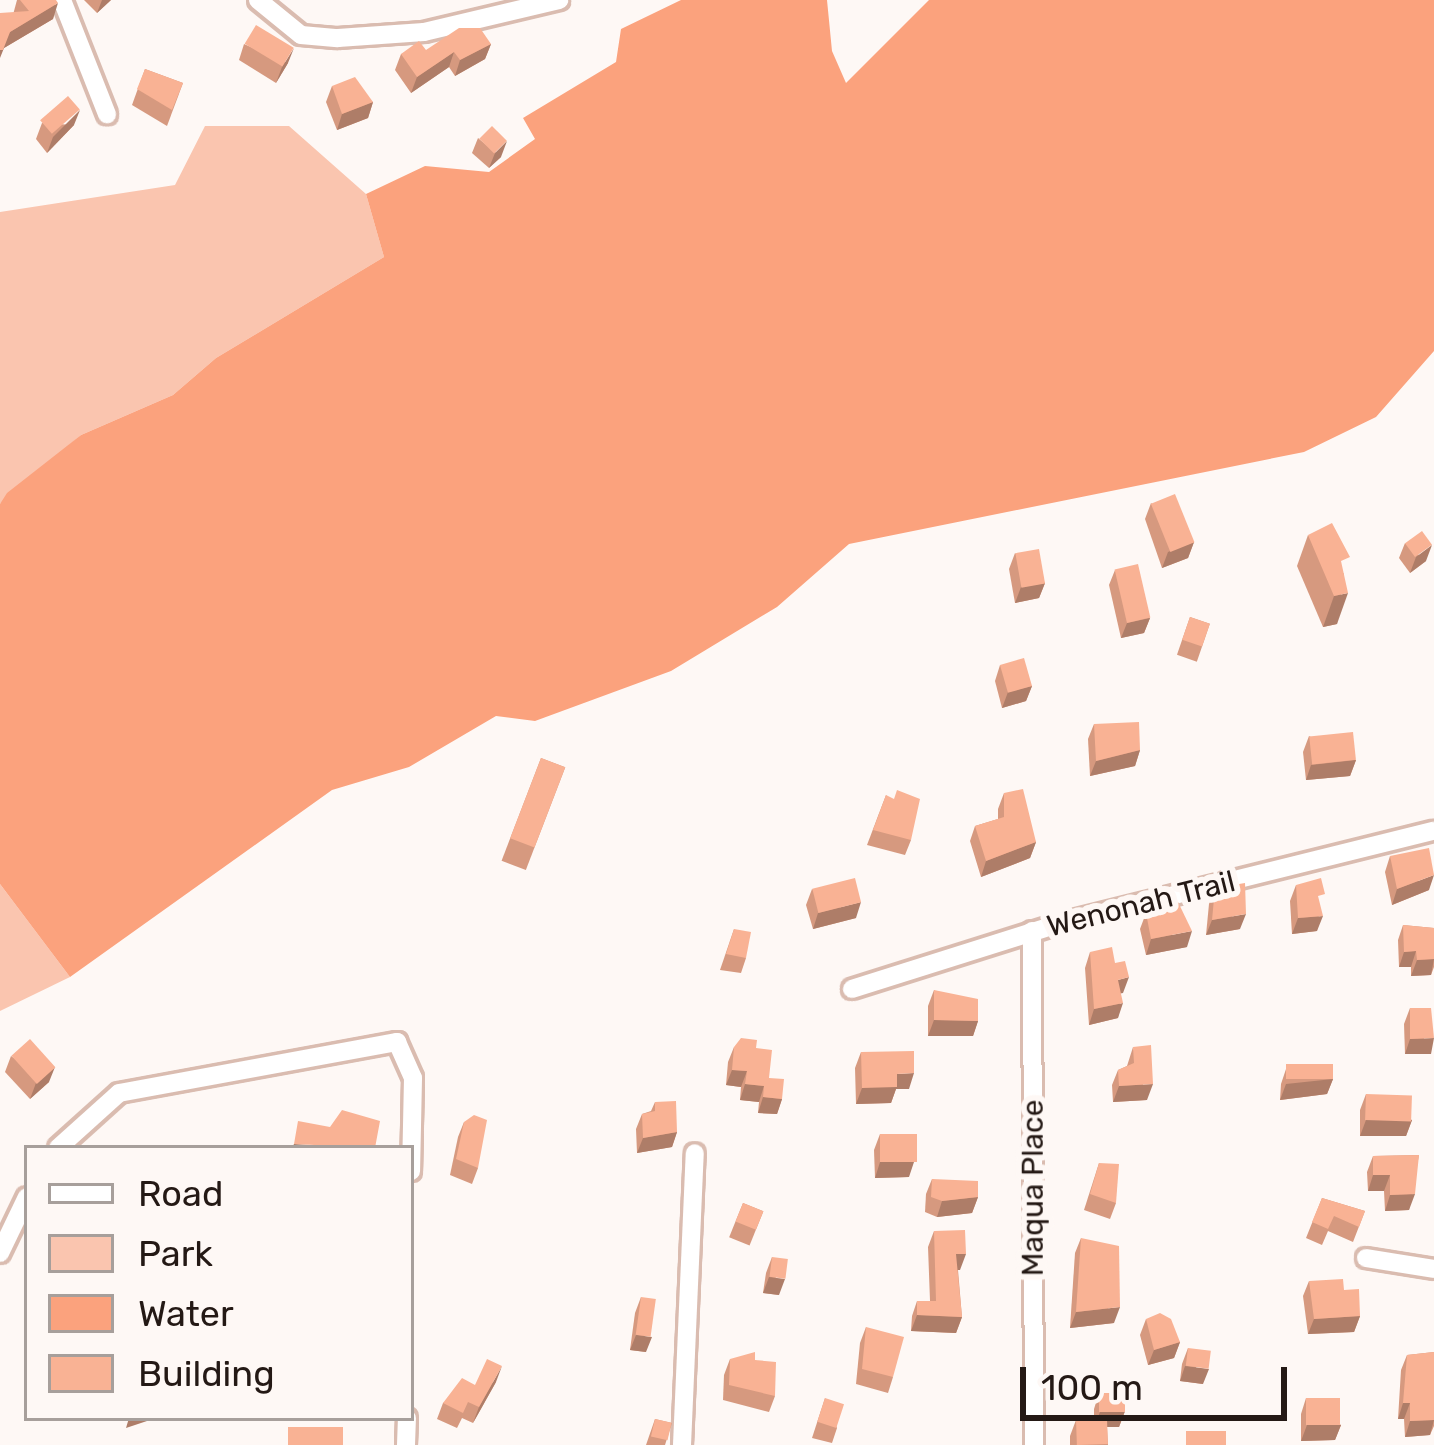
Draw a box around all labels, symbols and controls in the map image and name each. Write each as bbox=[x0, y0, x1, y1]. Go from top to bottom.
street label: Wenonah Trail bbox=[1043, 863, 1239, 945]
street label: Maqua Place bbox=[1015, 1100, 1051, 1276]
legend bbox=[24, 1145, 414, 1421]
text: Road bbox=[138, 1172, 223, 1215]
text: Park bbox=[138, 1232, 213, 1275]
text: Water bbox=[138, 1292, 234, 1335]
scale bar bbox=[1026, 1343, 1293, 1417]
text: Building bbox=[138, 1352, 275, 1395]
text: 100 m bbox=[1041, 1366, 1143, 1409]

